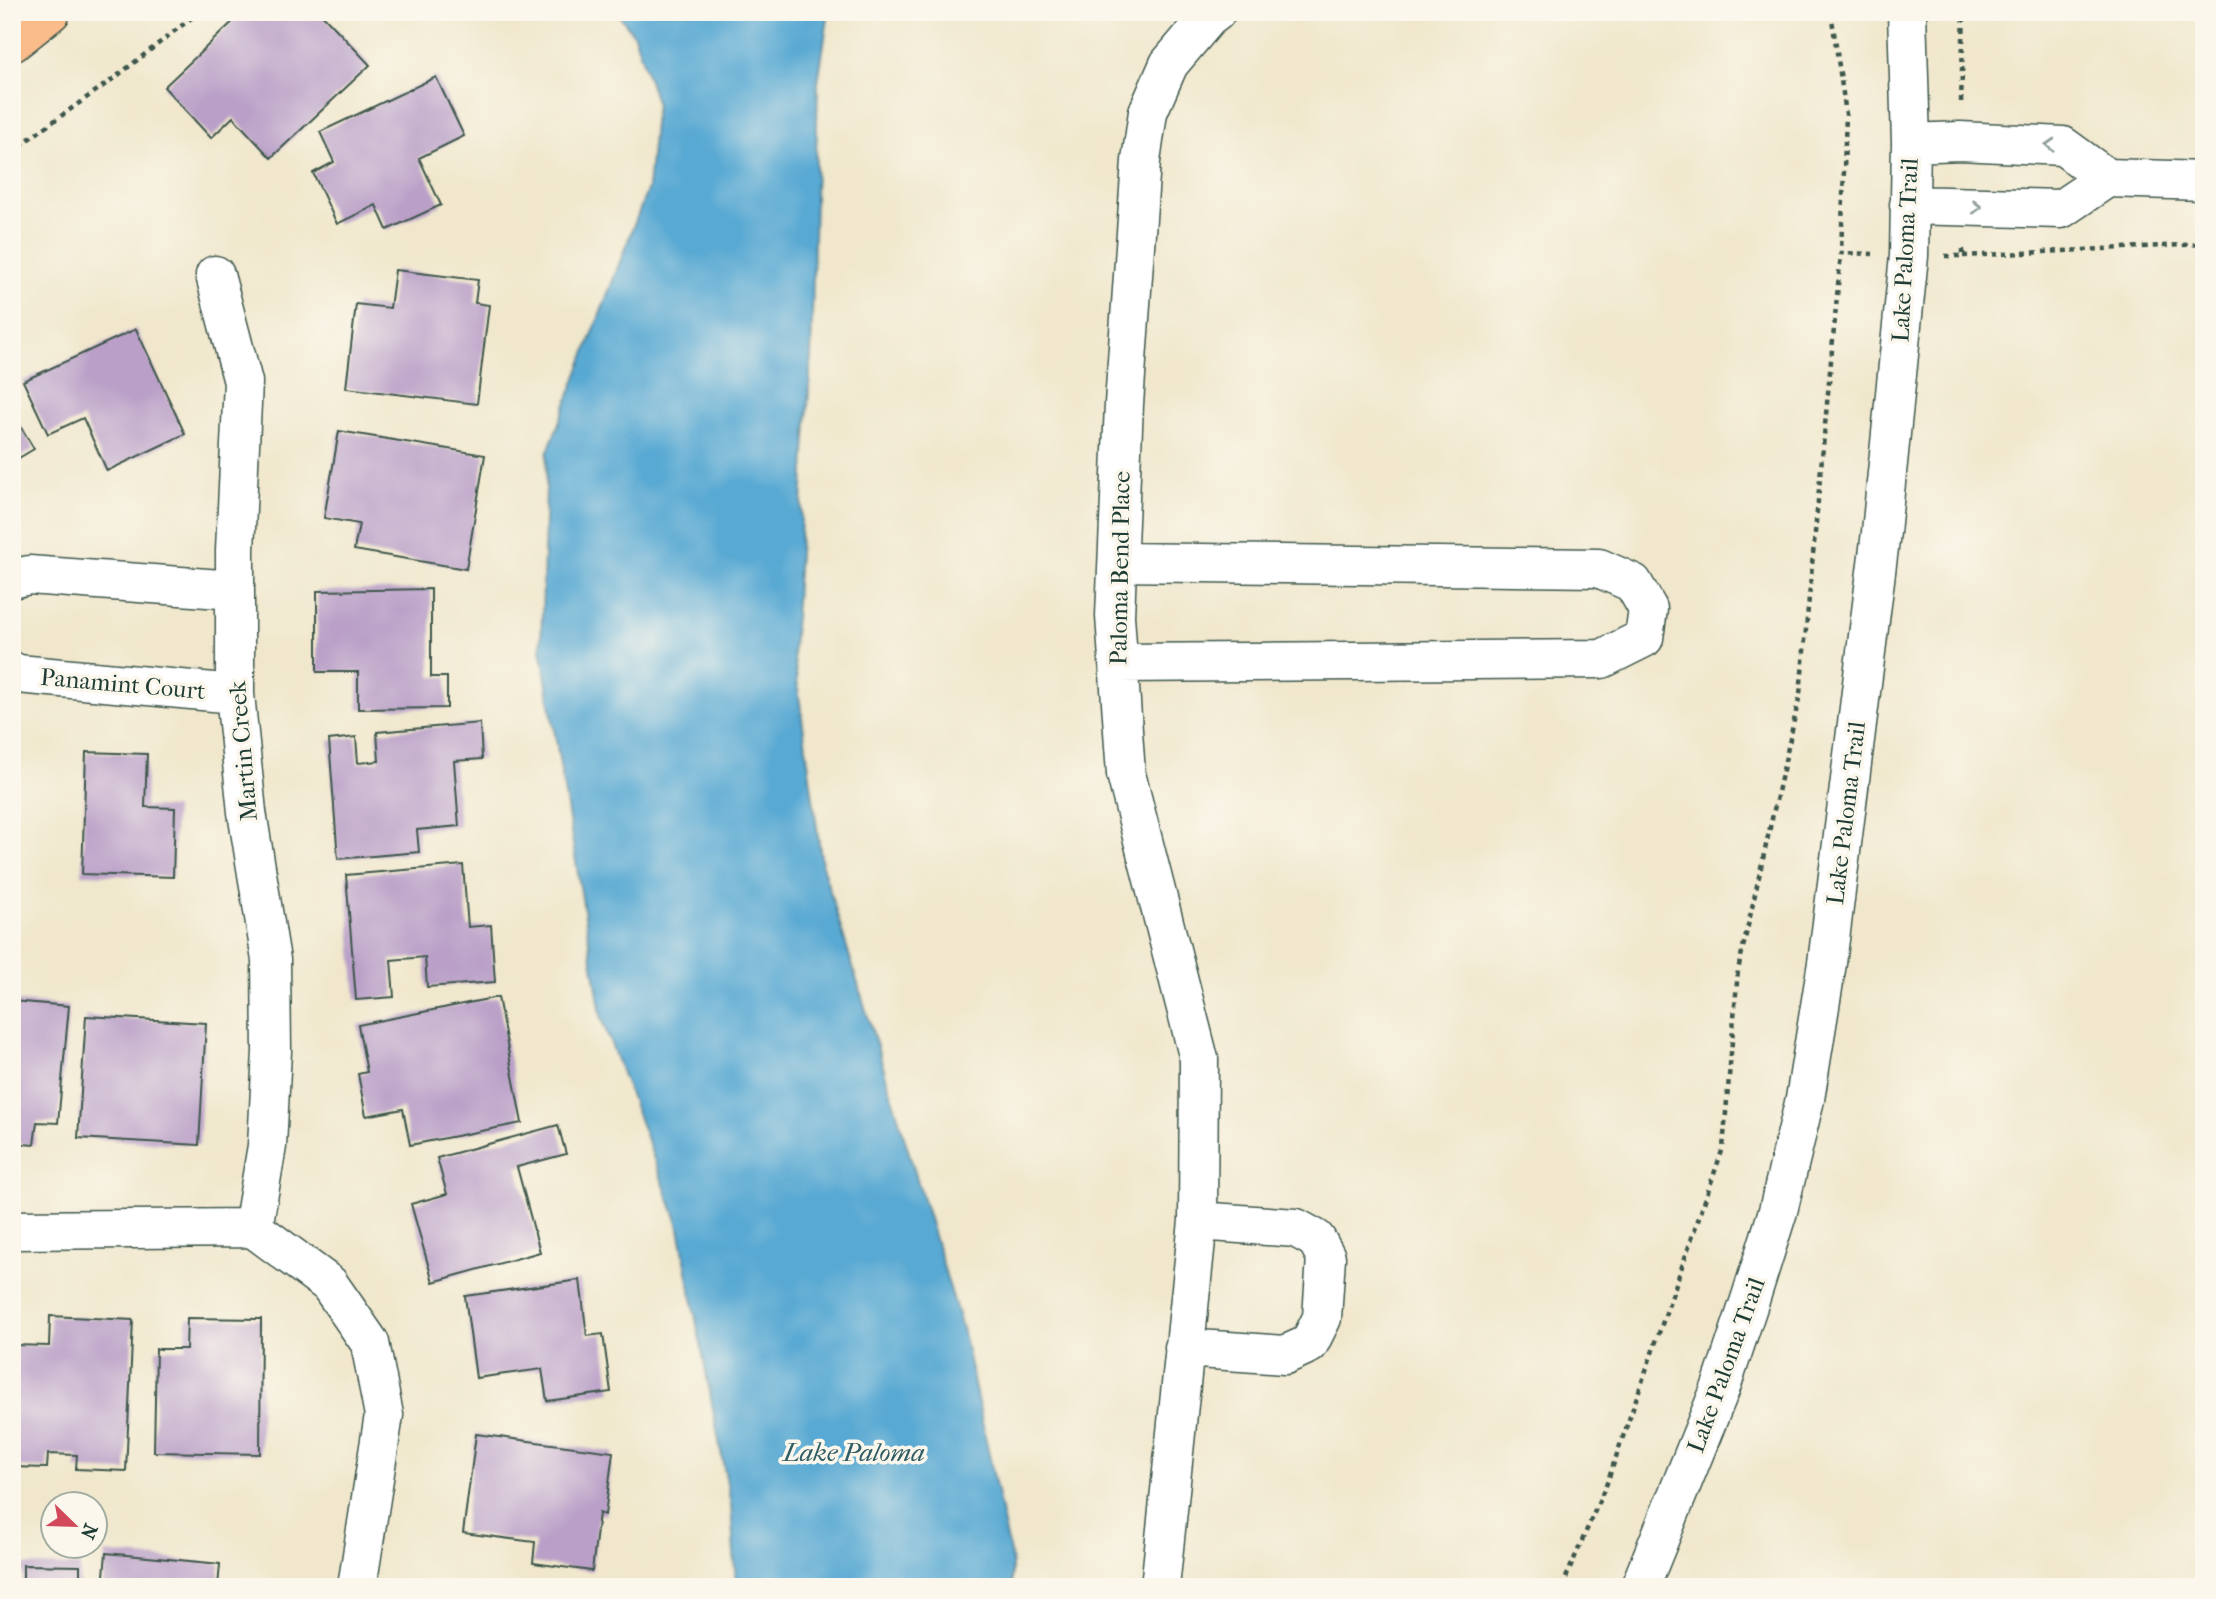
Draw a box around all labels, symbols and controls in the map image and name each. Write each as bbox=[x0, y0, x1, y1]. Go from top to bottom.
one-way arrow bbox=[2044, 137, 2055, 152]
street label: Lake Paloma Trail bbox=[1886, 157, 1924, 343]
one-way arrow bbox=[1973, 199, 1983, 215]
street label: Paloma Bend Place bbox=[1104, 471, 1136, 665]
street label: Panamint Court bbox=[39, 663, 207, 705]
street label: Martin Creek bbox=[223, 679, 263, 822]
street label: Lake Paloma Trail bbox=[1821, 719, 1871, 906]
street label: Lake Paloma Trail bbox=[1681, 1273, 1771, 1456]
water label: Lake Paloma bbox=[781, 1437, 925, 1468]
north arrow bbox=[38, 1490, 108, 1560]
text: N bbox=[76, 1520, 102, 1543]

